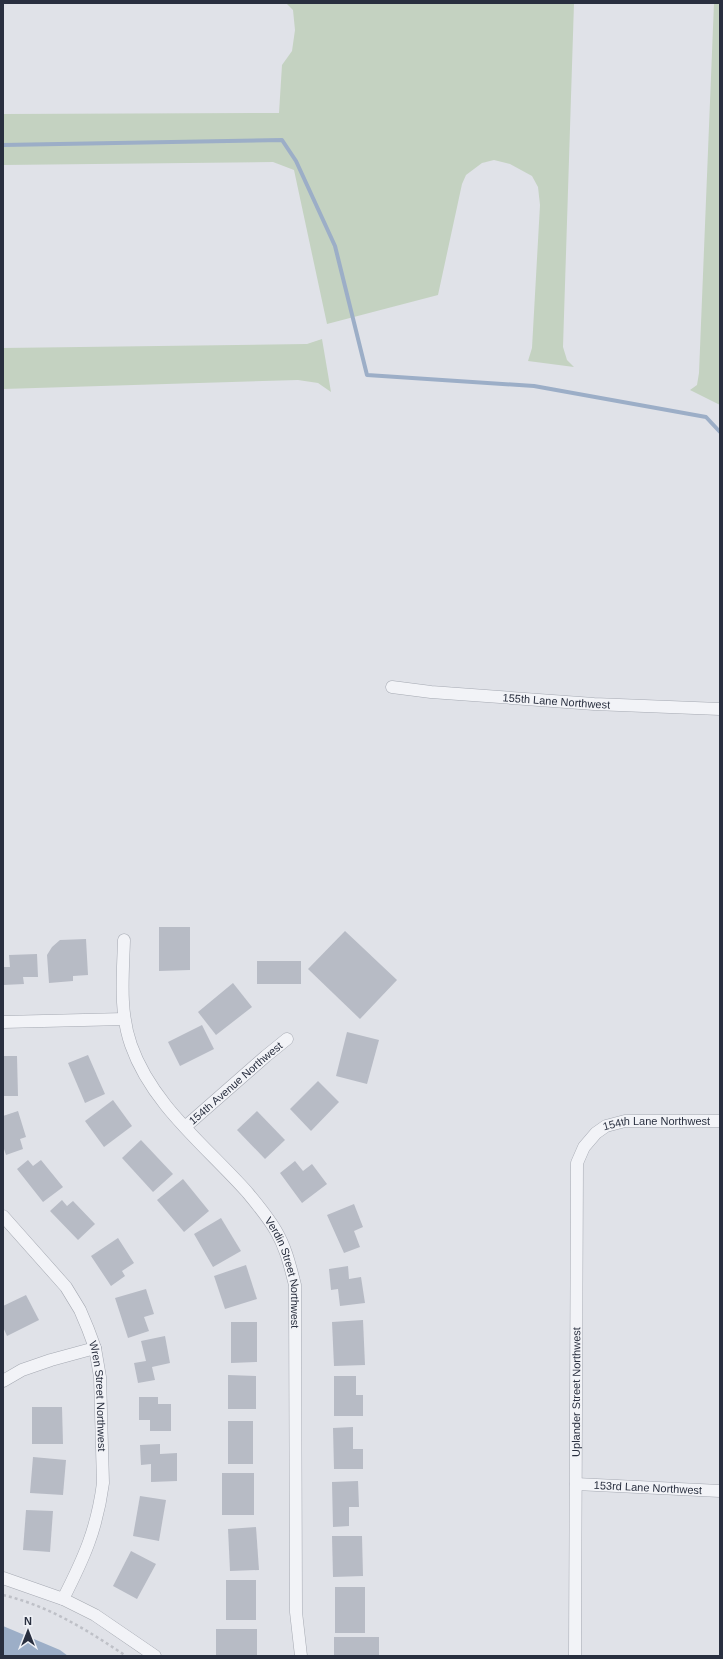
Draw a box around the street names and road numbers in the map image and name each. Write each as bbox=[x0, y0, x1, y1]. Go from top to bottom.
street label: 155th Lane Northwest bbox=[502, 691, 610, 711]
street label: 154th Avenue Northwest bbox=[186, 1039, 285, 1127]
street label: 154th Lane Northwest bbox=[602, 1115, 710, 1133]
street label: Verdin Street Northwest bbox=[263, 1215, 301, 1328]
street label: Uplander Street Northwest bbox=[570, 1327, 582, 1457]
street label: Wren Street Northwest bbox=[87, 1339, 108, 1452]
street label: 153rd Lane Northwest bbox=[594, 1479, 702, 1496]

